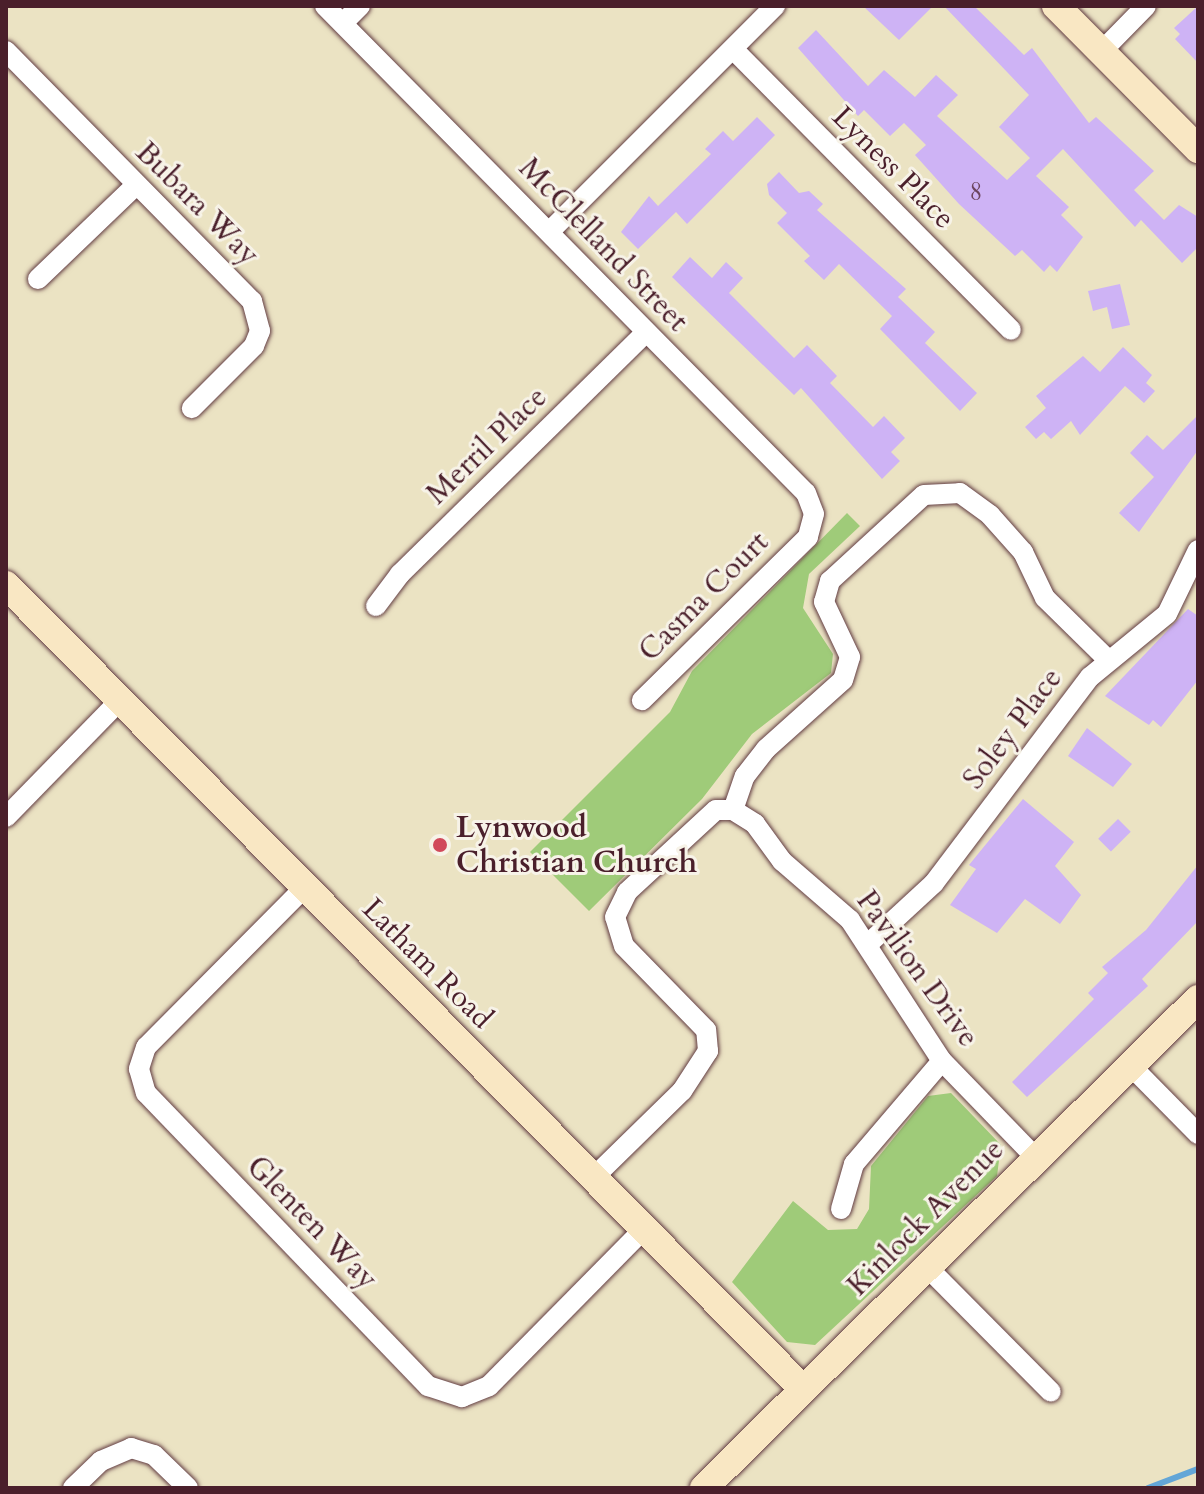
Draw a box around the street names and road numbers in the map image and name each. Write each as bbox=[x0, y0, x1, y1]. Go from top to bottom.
street label: Lyness Place bbox=[824, 99, 962, 237]
street label: Bubara Way bbox=[128, 135, 266, 273]
street label: McClelland Street bbox=[511, 151, 695, 339]
street label: Merril Place bbox=[419, 380, 555, 512]
street label: Casma Court bbox=[632, 525, 776, 669]
street label: Soley Place bbox=[956, 661, 1070, 797]
street label: Pavilion Drive bbox=[848, 884, 986, 1054]
street label: Latham Road bbox=[354, 891, 500, 1037]
street label: Kinlock Avenue bbox=[840, 1132, 1012, 1304]
street label: Glenten Way bbox=[239, 1149, 385, 1297]

